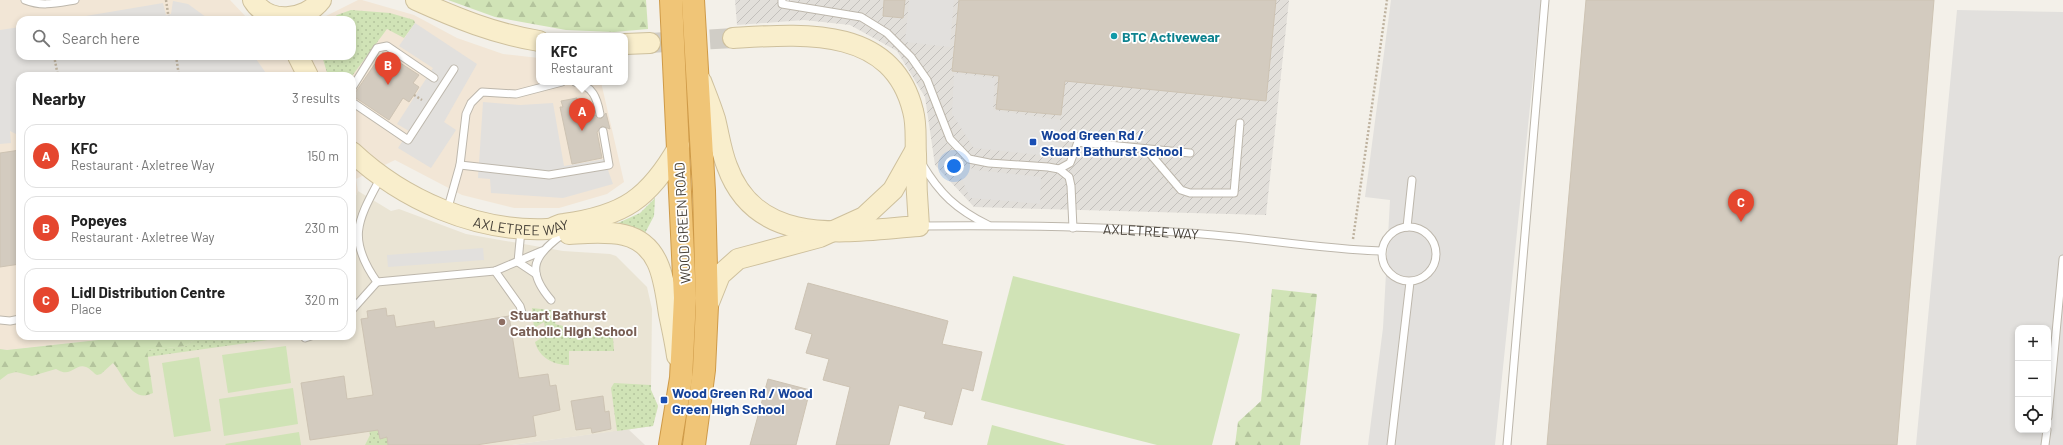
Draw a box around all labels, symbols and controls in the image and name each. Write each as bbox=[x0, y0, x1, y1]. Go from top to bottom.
search box bbox=[16, 16, 356, 60]
icon: search bbox=[30, 27, 52, 49]
place label: BTC Activewear bbox=[1122, 28, 1221, 45]
text: Search here bbox=[62, 29, 140, 47]
marker: BTC Activewear bbox=[1109, 31, 1119, 41]
popup bbox=[536, 33, 628, 85]
text: KFC bbox=[551, 42, 578, 60]
pin: B bbox=[375, 52, 401, 85]
text: Restaurant bbox=[551, 60, 613, 76]
text: Nearby bbox=[32, 88, 86, 108]
text: 3 results bbox=[292, 90, 340, 106]
pin: A bbox=[569, 98, 595, 131]
place label: Wood Green Rd / Stuart Bathurst School bbox=[1041, 126, 1183, 159]
marker: Wood Green Rd / Stuart Bathurst School bbox=[1028, 137, 1038, 147]
text: KFC bbox=[71, 139, 98, 157]
text: A bbox=[42, 148, 50, 164]
text: 150 m bbox=[307, 148, 339, 164]
your location bbox=[944, 156, 964, 176]
text: Restaurant · Axletree Way bbox=[71, 157, 214, 173]
street label: WOOD GREEN ROAD bbox=[670, 162, 694, 284]
pin: C bbox=[1728, 189, 1754, 222]
text: Popeyes bbox=[71, 211, 127, 229]
street label: AXLETREE WAY bbox=[472, 212, 569, 238]
text: B bbox=[42, 220, 50, 236]
text: 230 m bbox=[305, 220, 339, 236]
street label: AXLETREE WAY bbox=[1103, 220, 1199, 242]
text: Restaurant · Axletree Way bbox=[71, 229, 214, 245]
text: Lidl Distribution Centre bbox=[71, 283, 225, 301]
text: C bbox=[42, 292, 50, 308]
text: 320 m bbox=[305, 292, 339, 308]
text: Place bbox=[71, 301, 102, 317]
place label: Stuart Bathurst Catholic High School bbox=[510, 306, 637, 339]
marker: Stuart Bathurst Catholic High School bbox=[497, 317, 507, 327]
map controls bbox=[2015, 325, 2051, 433]
button: + bbox=[2015, 325, 2051, 361]
button: − bbox=[2015, 361, 2051, 397]
place label: Wood Green Rd / Wood Green High School bbox=[672, 384, 813, 417]
marker: Wood Green Rd / Wood Green High School bbox=[659, 395, 669, 405]
button: locate bbox=[2015, 397, 2051, 433]

